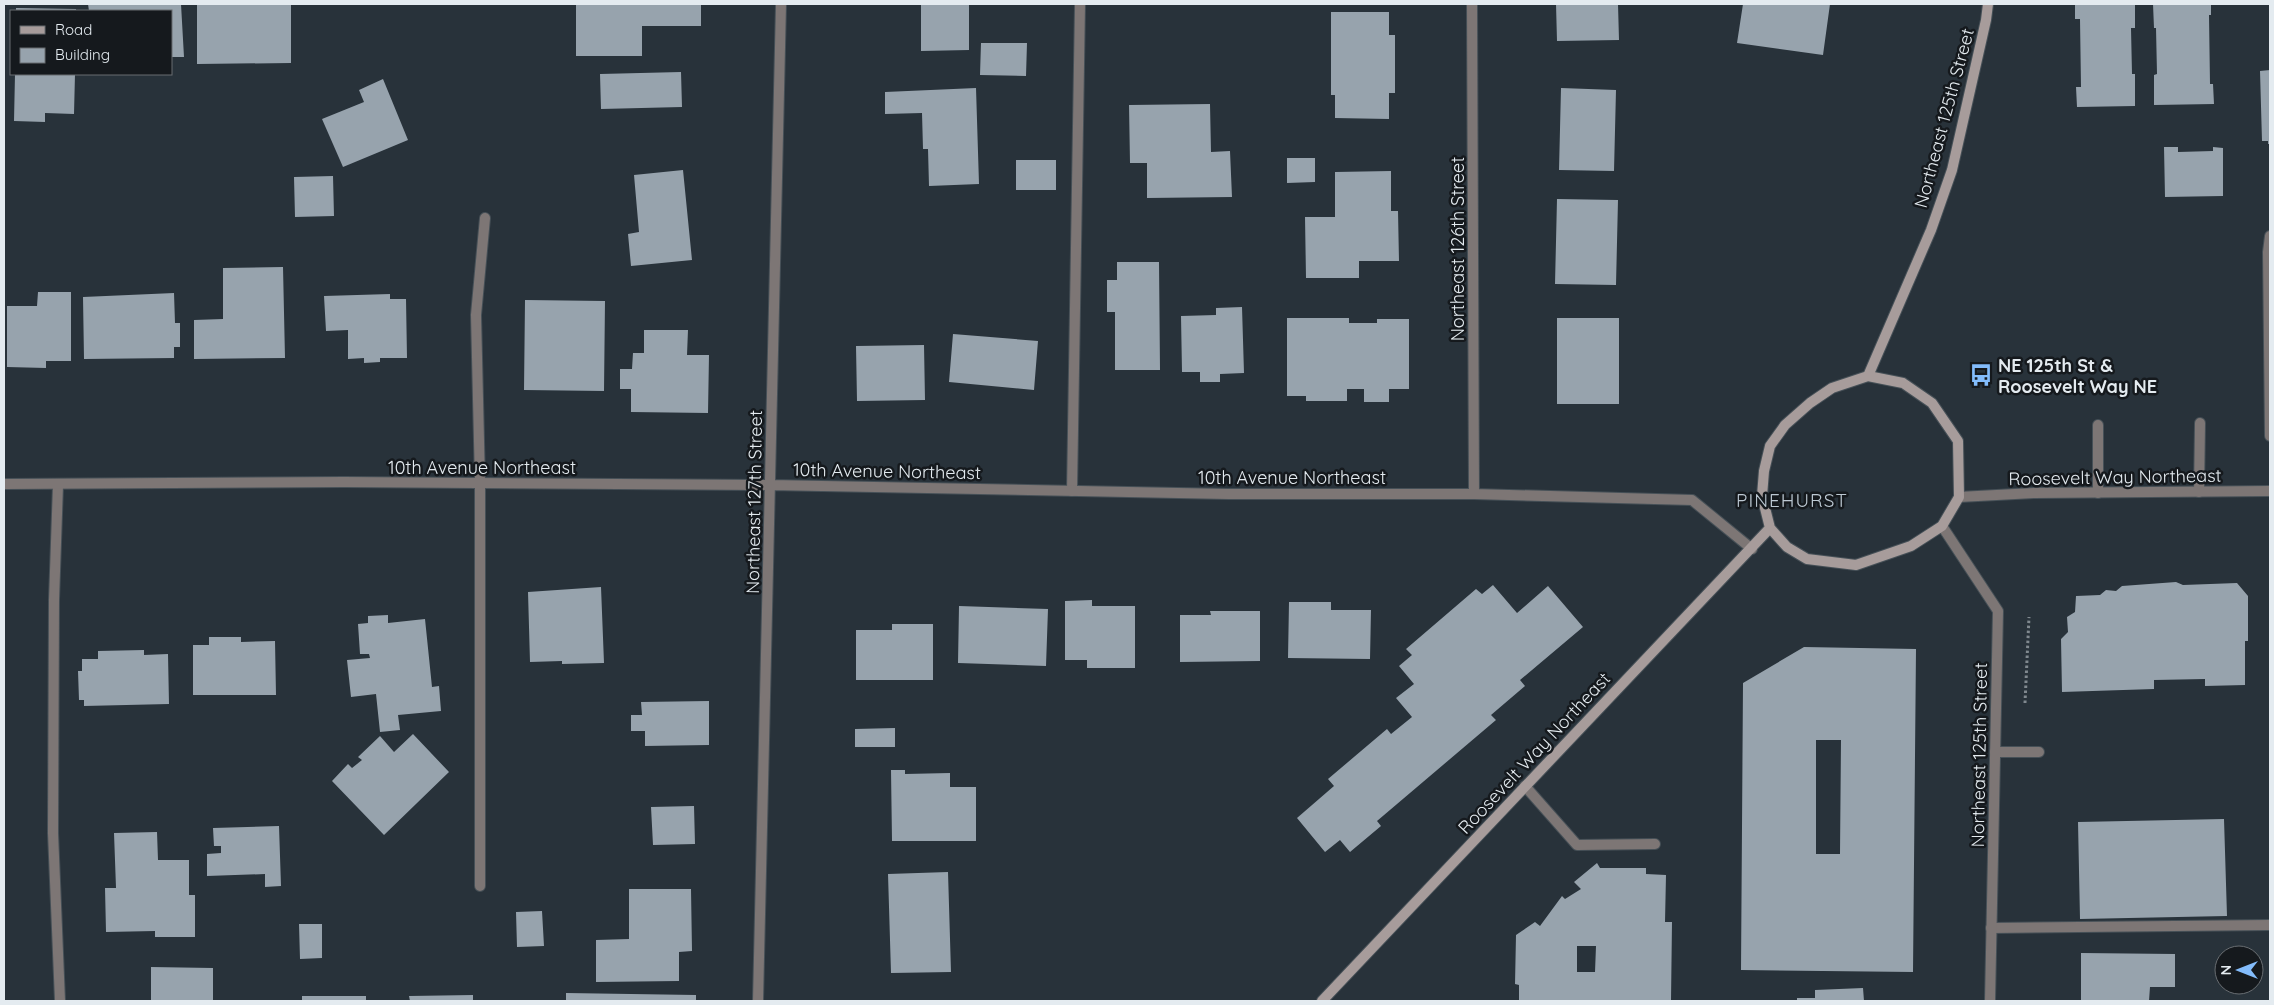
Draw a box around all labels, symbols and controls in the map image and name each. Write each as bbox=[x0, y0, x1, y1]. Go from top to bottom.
legend bbox=[10, 10, 172, 75]
text: Road bbox=[55, 20, 92, 39]
street label: Northeast 125th Street bbox=[1909, 26, 1979, 210]
text: Building bbox=[55, 45, 110, 64]
street label: Northeast 126th Street bbox=[1446, 157, 1469, 341]
place label: NE 125th St & Roosevelt Way NE bbox=[1998, 354, 2157, 398]
bus stop icon: NE 125th St & Roosevelt Way NE bbox=[1968, 362, 1994, 388]
street label: Northeast 127th Street bbox=[741, 410, 767, 594]
street label: 10th Avenue Northeast bbox=[388, 456, 576, 479]
street label: 10th Avenue Northeast bbox=[793, 458, 981, 484]
street label: Roosevelt Way Northeast bbox=[2008, 464, 2222, 490]
street label: 10th Avenue Northeast bbox=[1198, 466, 1386, 489]
district label: PINEHURST bbox=[1736, 488, 1848, 512]
street label: Northeast 125th Street bbox=[1966, 662, 1992, 848]
street label: Roosevelt Way Northeast bbox=[1453, 667, 1615, 839]
north arrow bbox=[2214, 945, 2264, 995]
text: N bbox=[2217, 965, 2235, 975]

